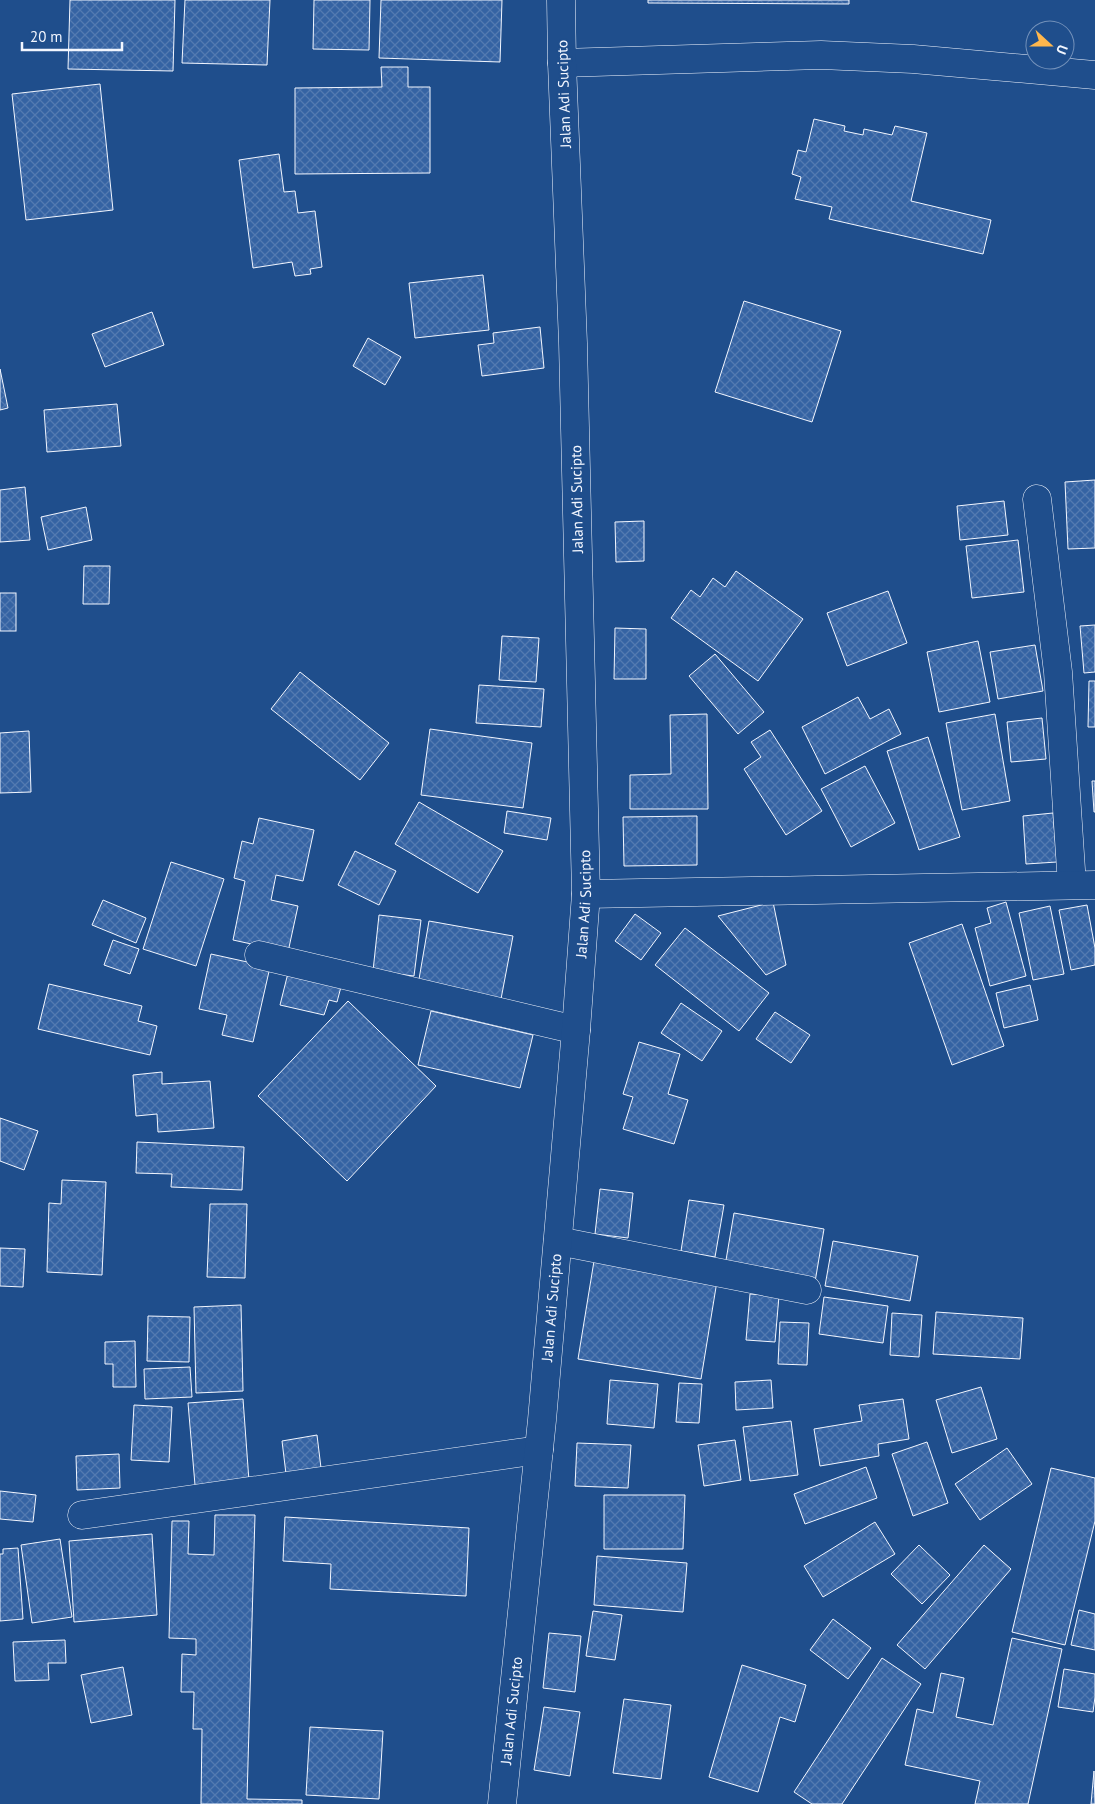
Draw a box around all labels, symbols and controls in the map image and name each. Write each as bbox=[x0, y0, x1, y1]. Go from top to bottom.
scale bar bbox=[22, 20, 122, 52]
north arrow bbox=[1025, 20, 1075, 70]
text: 20 m bbox=[30, 27, 63, 46]
street label: Jalan Adi Sucipto bbox=[552, 40, 575, 149]
text: U bbox=[1052, 42, 1072, 57]
street label: Jalan Adi Sucipto bbox=[566, 445, 587, 554]
street label: Jalan Adi Sucipto bbox=[571, 850, 595, 960]
street label: Jalan Adi Sucipto bbox=[537, 1253, 565, 1363]
street label: Jalan Adi Sucipto bbox=[496, 1656, 526, 1766]

